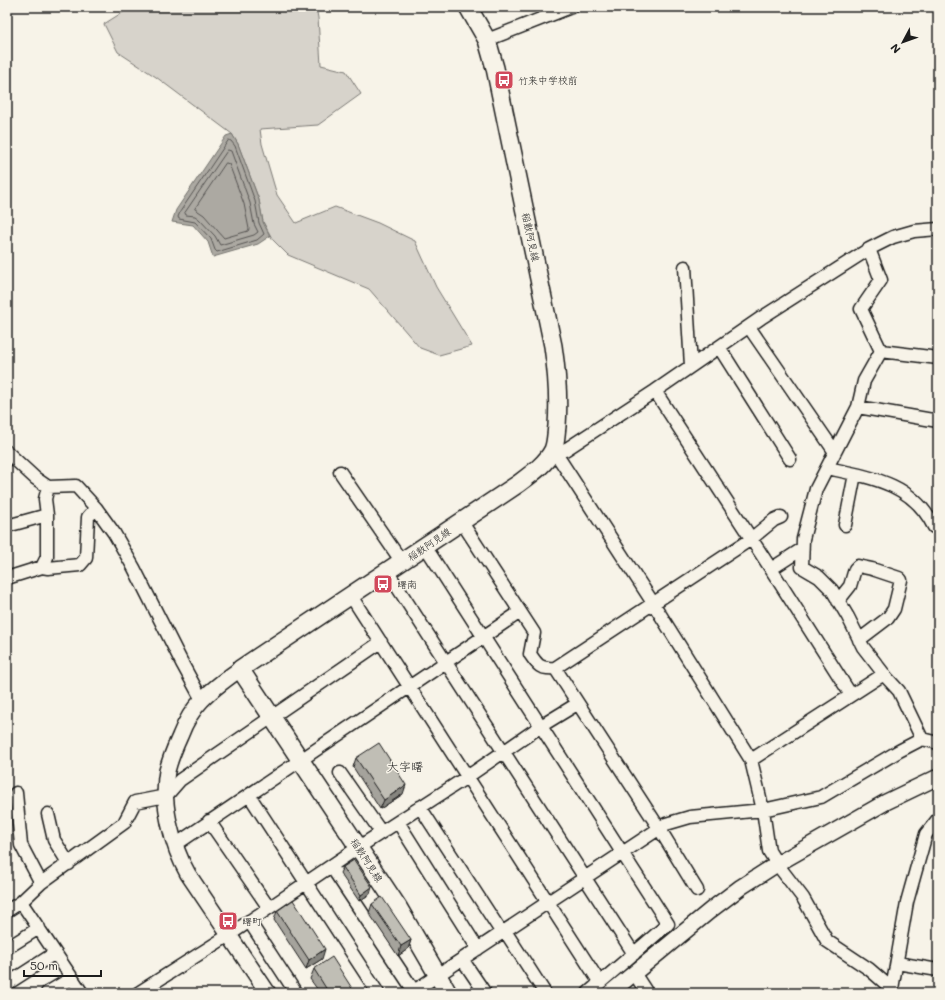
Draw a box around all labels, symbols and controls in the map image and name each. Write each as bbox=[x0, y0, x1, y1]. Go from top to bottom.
north arrow bbox=[883, 22, 923, 62]
text: N bbox=[887, 41, 903, 57]
bus stop icon: 竹来中学校前 bbox=[493, 69, 515, 91]
place label: 竹来中学校前 bbox=[518, 73, 578, 87]
street label: 稲敷阿見線 bbox=[519, 211, 543, 263]
street label: 稲敷阿見線 bbox=[405, 524, 453, 564]
bus stop icon: 曙南 bbox=[372, 573, 394, 595]
place label: 曙南 bbox=[397, 577, 417, 591]
district label: 大字曙 bbox=[387, 758, 423, 774]
street label: 稲敷阿見線 bbox=[348, 835, 386, 885]
bus stop icon: 曙町 bbox=[217, 910, 239, 932]
place label: 曙町 bbox=[242, 914, 262, 928]
scale bar bbox=[24, 952, 101, 978]
text: 50 m bbox=[30, 957, 58, 973]

